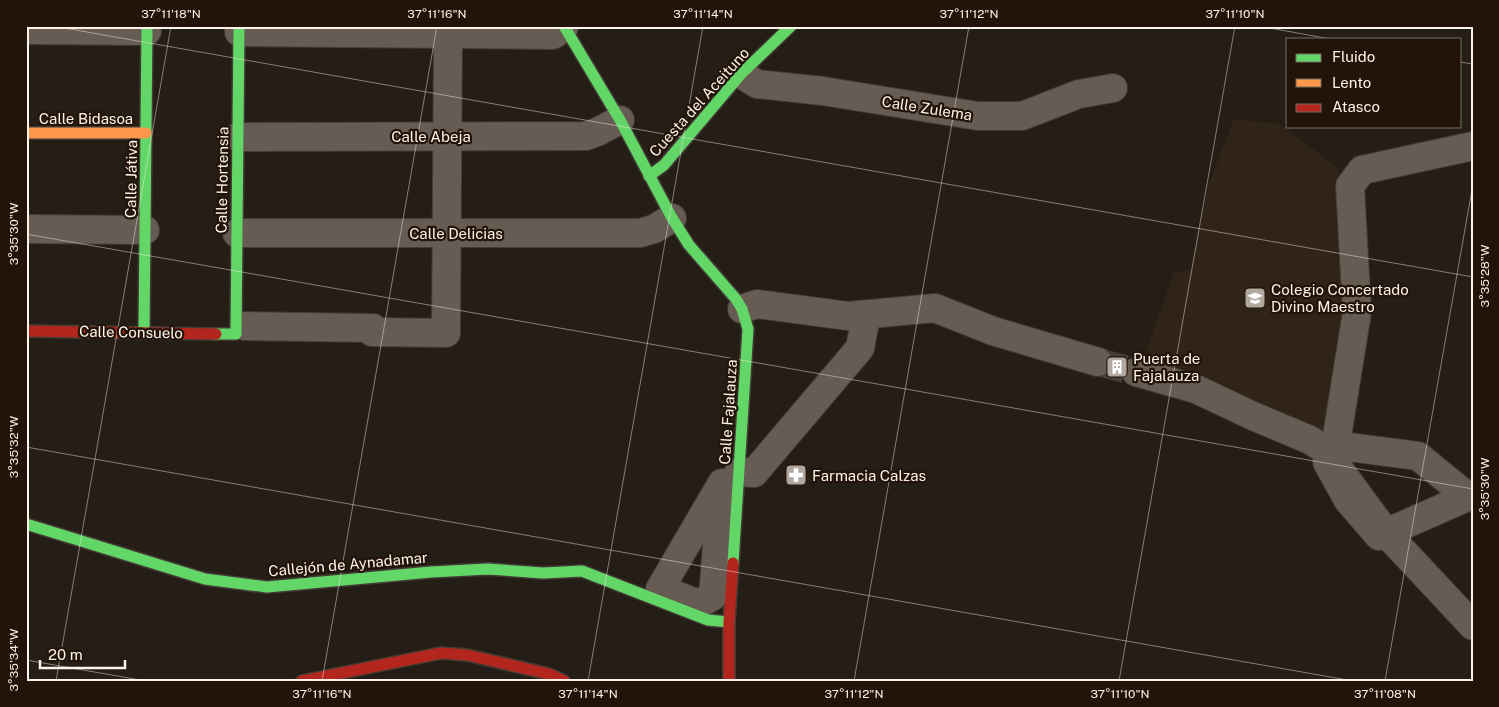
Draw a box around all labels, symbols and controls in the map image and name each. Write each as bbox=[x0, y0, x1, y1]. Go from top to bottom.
text: 37°11'18"N bbox=[141, 7, 201, 21]
text: 37°11'16"N bbox=[407, 7, 467, 21]
text: 37°11'14"N bbox=[673, 7, 733, 21]
text: 37°11'12"N bbox=[939, 7, 999, 21]
text: 37°11'10"N bbox=[1205, 7, 1265, 21]
legend bbox=[1286, 38, 1462, 128]
street label: Cuesta del Aceituno bbox=[646, 44, 752, 160]
text: Fluido bbox=[1332, 48, 1375, 65]
text: Lento bbox=[1332, 74, 1371, 91]
street label: Calle Zulema bbox=[881, 92, 973, 124]
text: Atasco bbox=[1332, 98, 1380, 115]
street label: Calle Bidasoa bbox=[39, 110, 133, 127]
street label: Calle Hortensia bbox=[213, 126, 231, 234]
street label: Calle Abeja bbox=[391, 128, 471, 145]
street label: Calle Játiva bbox=[122, 140, 140, 218]
text: 3°35'30"W bbox=[7, 202, 21, 265]
street label: Calle Delicias bbox=[409, 225, 503, 242]
text: 3°35'28"W bbox=[1478, 244, 1492, 307]
place label: Colegio Concertado Divino Maestro bbox=[1271, 281, 1409, 315]
school or university icon: Colegio Concertado Divino Maestro bbox=[1243, 286, 1267, 310]
street label: Calle Consuelo bbox=[79, 323, 183, 341]
place label: Puerta de Fajalauza bbox=[1133, 350, 1200, 384]
building icon: Puerta de Fajalauza bbox=[1105, 355, 1129, 379]
street label: Calle Fajalauza bbox=[716, 359, 740, 465]
text: 3°35'32"W bbox=[7, 415, 21, 478]
text: 3°35'30"W bbox=[1478, 457, 1492, 520]
pharmacy icon: Farmacia Calzas bbox=[784, 463, 808, 487]
place label: Farmacia Calzas bbox=[812, 467, 926, 484]
street label: Callejón de Aynadamar bbox=[268, 549, 429, 579]
text: 3°35'34"W bbox=[7, 628, 21, 691]
scale bar bbox=[40, 637, 125, 669]
text: 20 m bbox=[48, 646, 83, 663]
text: 37°11'16"N bbox=[292, 687, 352, 701]
text: 37°11'14"N bbox=[558, 687, 618, 701]
text: 37°11'12"N bbox=[824, 687, 884, 701]
text: 37°11'10"N bbox=[1090, 687, 1150, 701]
text: 37°11'08"N bbox=[1354, 687, 1416, 701]

